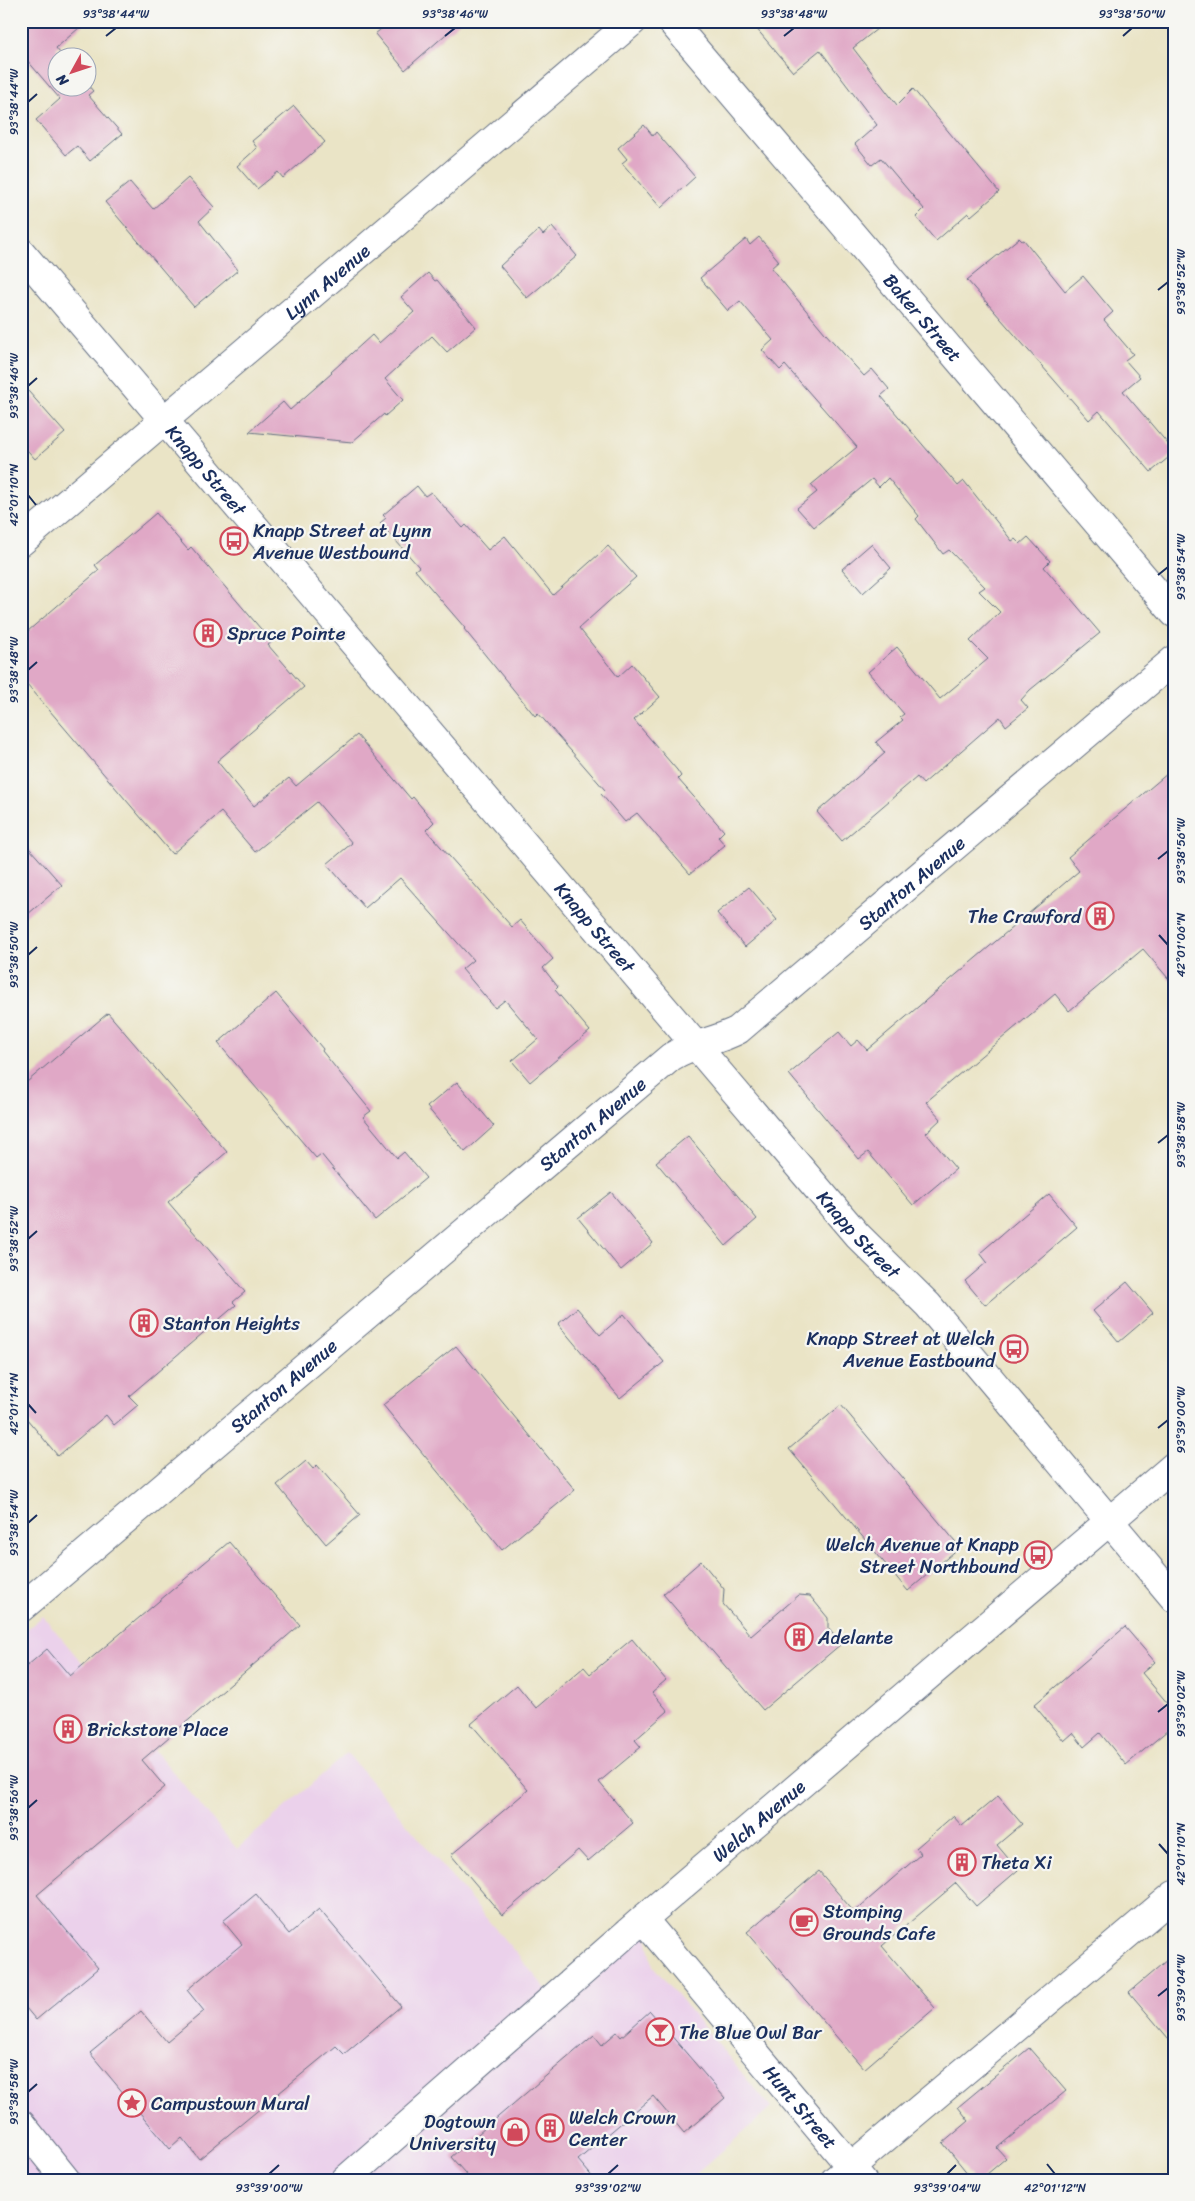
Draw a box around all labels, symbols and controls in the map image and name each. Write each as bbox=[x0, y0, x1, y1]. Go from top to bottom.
text: 93°38'44"W bbox=[83, 3, 150, 25]
text: 93°38'46"W bbox=[422, 3, 489, 25]
text: 93°38'48"W bbox=[761, 3, 828, 25]
text: 93°38'50"W bbox=[1099, 3, 1166, 25]
north arrow bbox=[48, 48, 98, 98]
text: 93°38'44"W bbox=[3, 68, 25, 135]
text: N bbox=[50, 68, 76, 93]
street label: Lynn Avenue bbox=[276, 235, 378, 328]
text: 93°38'52"W bbox=[1170, 248, 1192, 315]
street label: Baker Street bbox=[875, 265, 971, 370]
text: 93°38'46"W bbox=[3, 352, 25, 419]
street label: Knapp Street bbox=[158, 417, 256, 524]
text: 42°01'10"N bbox=[3, 463, 25, 526]
place label: Knapp Street at Lynn Avenue Westbound bbox=[252, 514, 431, 569]
bus stop icon: Knapp Street at Lynn Avenue Westbound bbox=[219, 526, 249, 556]
text: 93°38'54"W bbox=[1170, 533, 1192, 600]
place label: Spruce Pointe bbox=[227, 617, 346, 650]
building icon: Spruce Pointe bbox=[193, 618, 223, 648]
text: 93°38'48"W bbox=[3, 636, 25, 703]
text: 93°38'56"W bbox=[1170, 817, 1192, 884]
street label: Stanton Avenue bbox=[850, 827, 973, 939]
street label: Knapp Street bbox=[546, 874, 645, 981]
place label: The Crawford bbox=[968, 900, 1083, 933]
building icon: The Crawford bbox=[1085, 901, 1115, 931]
text: 42°01'06"N bbox=[1170, 912, 1192, 977]
text: 93°38'50"W bbox=[3, 921, 25, 988]
street label: Stanton Avenue bbox=[531, 1068, 654, 1179]
text: 93°38'58"W bbox=[1170, 1101, 1192, 1168]
street label: Knapp Street bbox=[809, 1182, 910, 1287]
text: 93°38'52"W bbox=[3, 1205, 25, 1272]
place label: Stanton Heights bbox=[163, 1307, 300, 1340]
building icon: Stanton Heights bbox=[129, 1308, 159, 1338]
place label: Knapp Street at Welch Avenue Eastbound bbox=[806, 1322, 997, 1377]
street label: Stanton Avenue bbox=[222, 1330, 345, 1441]
bus stop icon: Knapp Street at Welch Avenue Eastbound bbox=[999, 1334, 1029, 1364]
text: 42°01'14"N bbox=[3, 1372, 25, 1435]
text: 93°39'00"W bbox=[1170, 1386, 1192, 1453]
text: 93°38'54"W bbox=[3, 1489, 25, 1556]
place label: Welch Avenue at Knapp Street Northbound bbox=[826, 1528, 1021, 1583]
bus stop icon: Welch Avenue at Knapp Street Northbound bbox=[1023, 1540, 1053, 1570]
place label: Adelante bbox=[817, 1621, 893, 1654]
building icon: Adelante bbox=[784, 1622, 814, 1652]
text: 93°39'02"W bbox=[1170, 1670, 1192, 1737]
place label: Brickstone Place bbox=[87, 1713, 229, 1746]
building icon: Brickstone Place bbox=[53, 1714, 83, 1744]
street label: Welch Avenue bbox=[704, 1771, 813, 1870]
text: 93°38'56"W bbox=[3, 1774, 25, 1841]
text: 42°01'10"N bbox=[1170, 1822, 1192, 1885]
place label: Theta Xi bbox=[981, 1846, 1053, 1879]
building icon: Theta Xi bbox=[947, 1847, 977, 1877]
place label: Stomping Grounds Cafe bbox=[823, 1895, 936, 1950]
cafe icon: Stomping Grounds Cafe bbox=[789, 1907, 819, 1937]
text: 93°39'04"W bbox=[1170, 1954, 1192, 2021]
place label: The Blue Owl Bar bbox=[679, 2016, 822, 2049]
bar icon: The Blue Owl Bar bbox=[645, 2017, 675, 2047]
street label: Hunt Street bbox=[755, 2057, 846, 2157]
text: 93°38'58"W bbox=[3, 2058, 25, 2125]
place label: Campustown Mural bbox=[151, 2087, 310, 2120]
place icon: Campustown Mural bbox=[117, 2088, 147, 2118]
place label: Welch Crown Center bbox=[569, 2101, 676, 2156]
place label: Dogtown University bbox=[410, 2105, 496, 2160]
building icon: Welch Crown Center bbox=[535, 2113, 565, 2143]
shop icon: Dogtown University bbox=[500, 2117, 530, 2147]
text: 93°39'00"W bbox=[236, 2177, 303, 2199]
text: 93°39'02"W bbox=[575, 2177, 642, 2199]
text: 93°39'04"W bbox=[914, 2177, 981, 2199]
text: 42°01'12"N bbox=[1024, 2177, 1087, 2199]

